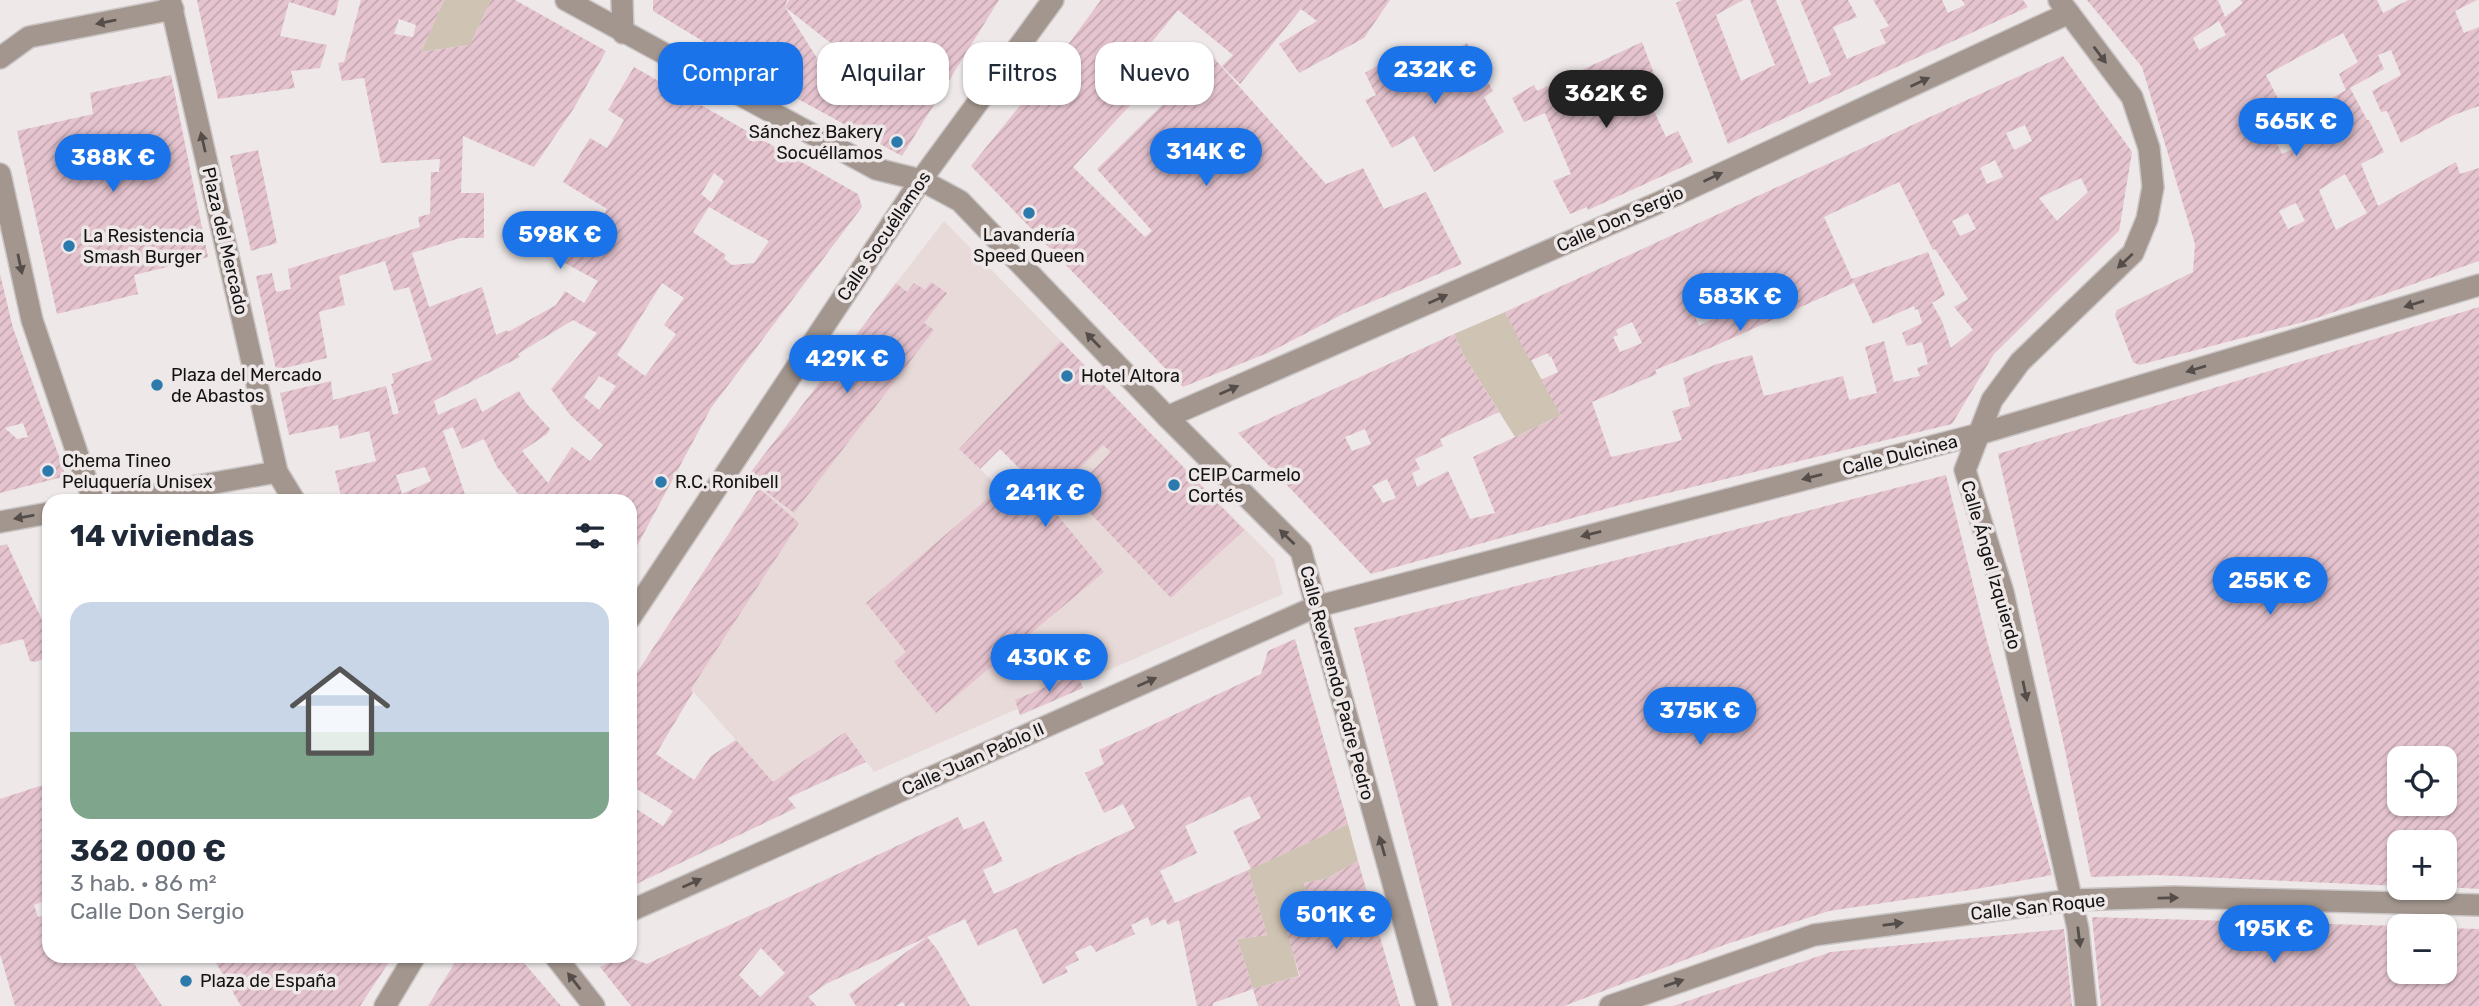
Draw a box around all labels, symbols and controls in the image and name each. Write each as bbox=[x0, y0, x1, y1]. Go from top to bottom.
one-way arrow bbox=[95, 17, 117, 28]
chip: Comprar bbox=[658, 42, 803, 105]
chip: Alquilar bbox=[817, 42, 949, 105]
chip: Filtros bbox=[963, 42, 1081, 105]
chip: Nuevo bbox=[1095, 42, 1214, 105]
one-way arrow bbox=[2093, 45, 2108, 63]
pin: 232K € bbox=[1378, 46, 1492, 106]
text: 232K € bbox=[1393, 55, 1477, 83]
pin: 362K € bbox=[1549, 71, 1663, 130]
one-way arrow bbox=[1909, 76, 1930, 87]
text: 362K € bbox=[1564, 79, 1648, 107]
pin: 565K € bbox=[2239, 99, 2353, 158]
text: 565K € bbox=[2255, 107, 2337, 135]
place label: Sánchez Bakery Socuéllamos bbox=[749, 121, 883, 164]
pin: 314K € bbox=[1149, 128, 1263, 188]
one-way arrow bbox=[197, 131, 208, 153]
pin: 388K € bbox=[56, 134, 170, 194]
marker: Sánchez Bakery Socuéllamos bbox=[889, 134, 905, 150]
text: 314K € bbox=[1166, 137, 1246, 165]
text: 388K € bbox=[71, 143, 155, 171]
street label: Plaza del Mercado bbox=[197, 165, 253, 317]
street label: Calle Socuéllamos bbox=[832, 167, 936, 305]
one-way arrow bbox=[1703, 171, 1723, 183]
street label: Calle Don Sergio bbox=[1553, 181, 1687, 257]
marker: Lavandería Speed Queen bbox=[1021, 205, 1037, 221]
pin: 598K € bbox=[503, 212, 617, 271]
text: 598K € bbox=[518, 220, 602, 248]
place label: Lavandería Speed Queen bbox=[973, 224, 1085, 267]
place label: La Resistencia Smash Burger bbox=[83, 225, 204, 268]
marker: La Resistencia Smash Burger bbox=[61, 238, 77, 254]
one-way arrow bbox=[15, 253, 26, 275]
one-way arrow bbox=[2117, 253, 2134, 269]
pin: 583K € bbox=[1683, 274, 1797, 333]
text: 583K € bbox=[1698, 282, 1782, 310]
one-way arrow bbox=[1428, 293, 1448, 305]
one-way arrow bbox=[2403, 300, 2424, 310]
one-way arrow bbox=[1086, 332, 1102, 349]
pin: 429K € bbox=[790, 336, 904, 395]
text: 429K € bbox=[805, 344, 889, 372]
place label: Plaza del Mercado de Abastos bbox=[171, 364, 322, 407]
place label: Hotel Altora bbox=[1081, 365, 1180, 387]
one-way arrow bbox=[2185, 365, 2206, 375]
marker: Hotel Altora bbox=[1059, 368, 1075, 384]
marker: Plaza del Mercado de Abastos bbox=[149, 377, 165, 393]
one-way arrow bbox=[1219, 384, 1240, 395]
street label: Calle Dulcinea bbox=[1840, 430, 1960, 480]
place label: Chema Tineo Peluquería Unisex bbox=[62, 450, 213, 493]
marker: Chema Tineo Peluquería Unisex bbox=[40, 463, 56, 479]
place label: CEIP Carmelo Cortés bbox=[1188, 464, 1301, 507]
pin: 241K € bbox=[988, 470, 1102, 529]
place label: R.C. Ronibell bbox=[675, 471, 779, 493]
one-way arrow bbox=[1800, 472, 1822, 483]
marker: R.C. Ronibell bbox=[653, 474, 669, 490]
marker: CEIP Carmelo Cortés bbox=[1166, 477, 1182, 493]
text: 241K € bbox=[1005, 478, 1085, 506]
street label: Calle Ángel Izquierdo bbox=[1956, 478, 2026, 652]
one-way arrow bbox=[13, 512, 35, 523]
icon: filters bbox=[571, 517, 609, 555]
text: 14 viviendas bbox=[70, 518, 254, 554]
one-way arrow bbox=[1279, 529, 1296, 546]
one-way arrow bbox=[1580, 529, 1602, 540]
pin: 255K € bbox=[2213, 558, 2327, 617]
street label: Calle Reverendo Padre Pedro bbox=[1295, 563, 1379, 803]
text: 255K € bbox=[2229, 566, 2311, 594]
pin: 430K € bbox=[992, 634, 1106, 694]
text: 430K € bbox=[1007, 643, 1091, 671]
icon: home bbox=[277, 648, 403, 774]
one-way arrow bbox=[1136, 676, 1157, 687]
one-way arrow bbox=[2019, 680, 2030, 702]
pin: 375K € bbox=[1643, 688, 1757, 747]
text: 375K € bbox=[1659, 696, 1741, 724]
street label: Calle Juan Pablo II bbox=[898, 718, 1048, 800]
map controls bbox=[2387, 746, 2457, 984]
button: locate bbox=[2387, 746, 2457, 816]
button: + bbox=[2387, 830, 2457, 900]
text: 362 000 € bbox=[70, 833, 226, 869]
one-way arrow bbox=[1376, 835, 1387, 857]
text: 3 hab. · 86 m² bbox=[70, 869, 217, 897]
one-way arrow bbox=[682, 877, 703, 888]
street label: Calle San Roque bbox=[1970, 889, 2106, 925]
pin: 501K € bbox=[1279, 892, 1393, 951]
one-way arrow bbox=[2157, 892, 2179, 903]
text: Calle Don Sergio bbox=[70, 897, 245, 925]
text: 501K € bbox=[1296, 900, 1376, 928]
pin: 195K € bbox=[2217, 906, 2331, 965]
text: 195K € bbox=[2234, 914, 2314, 942]
button: − bbox=[2387, 914, 2457, 984]
one-way arrow bbox=[1882, 918, 1904, 929]
one-way arrow bbox=[2073, 926, 2084, 948]
place label: Plaza de España bbox=[200, 970, 336, 992]
one-way arrow bbox=[567, 972, 582, 990]
marker: Plaza de España bbox=[178, 973, 194, 989]
one-way arrow bbox=[1664, 977, 1685, 988]

